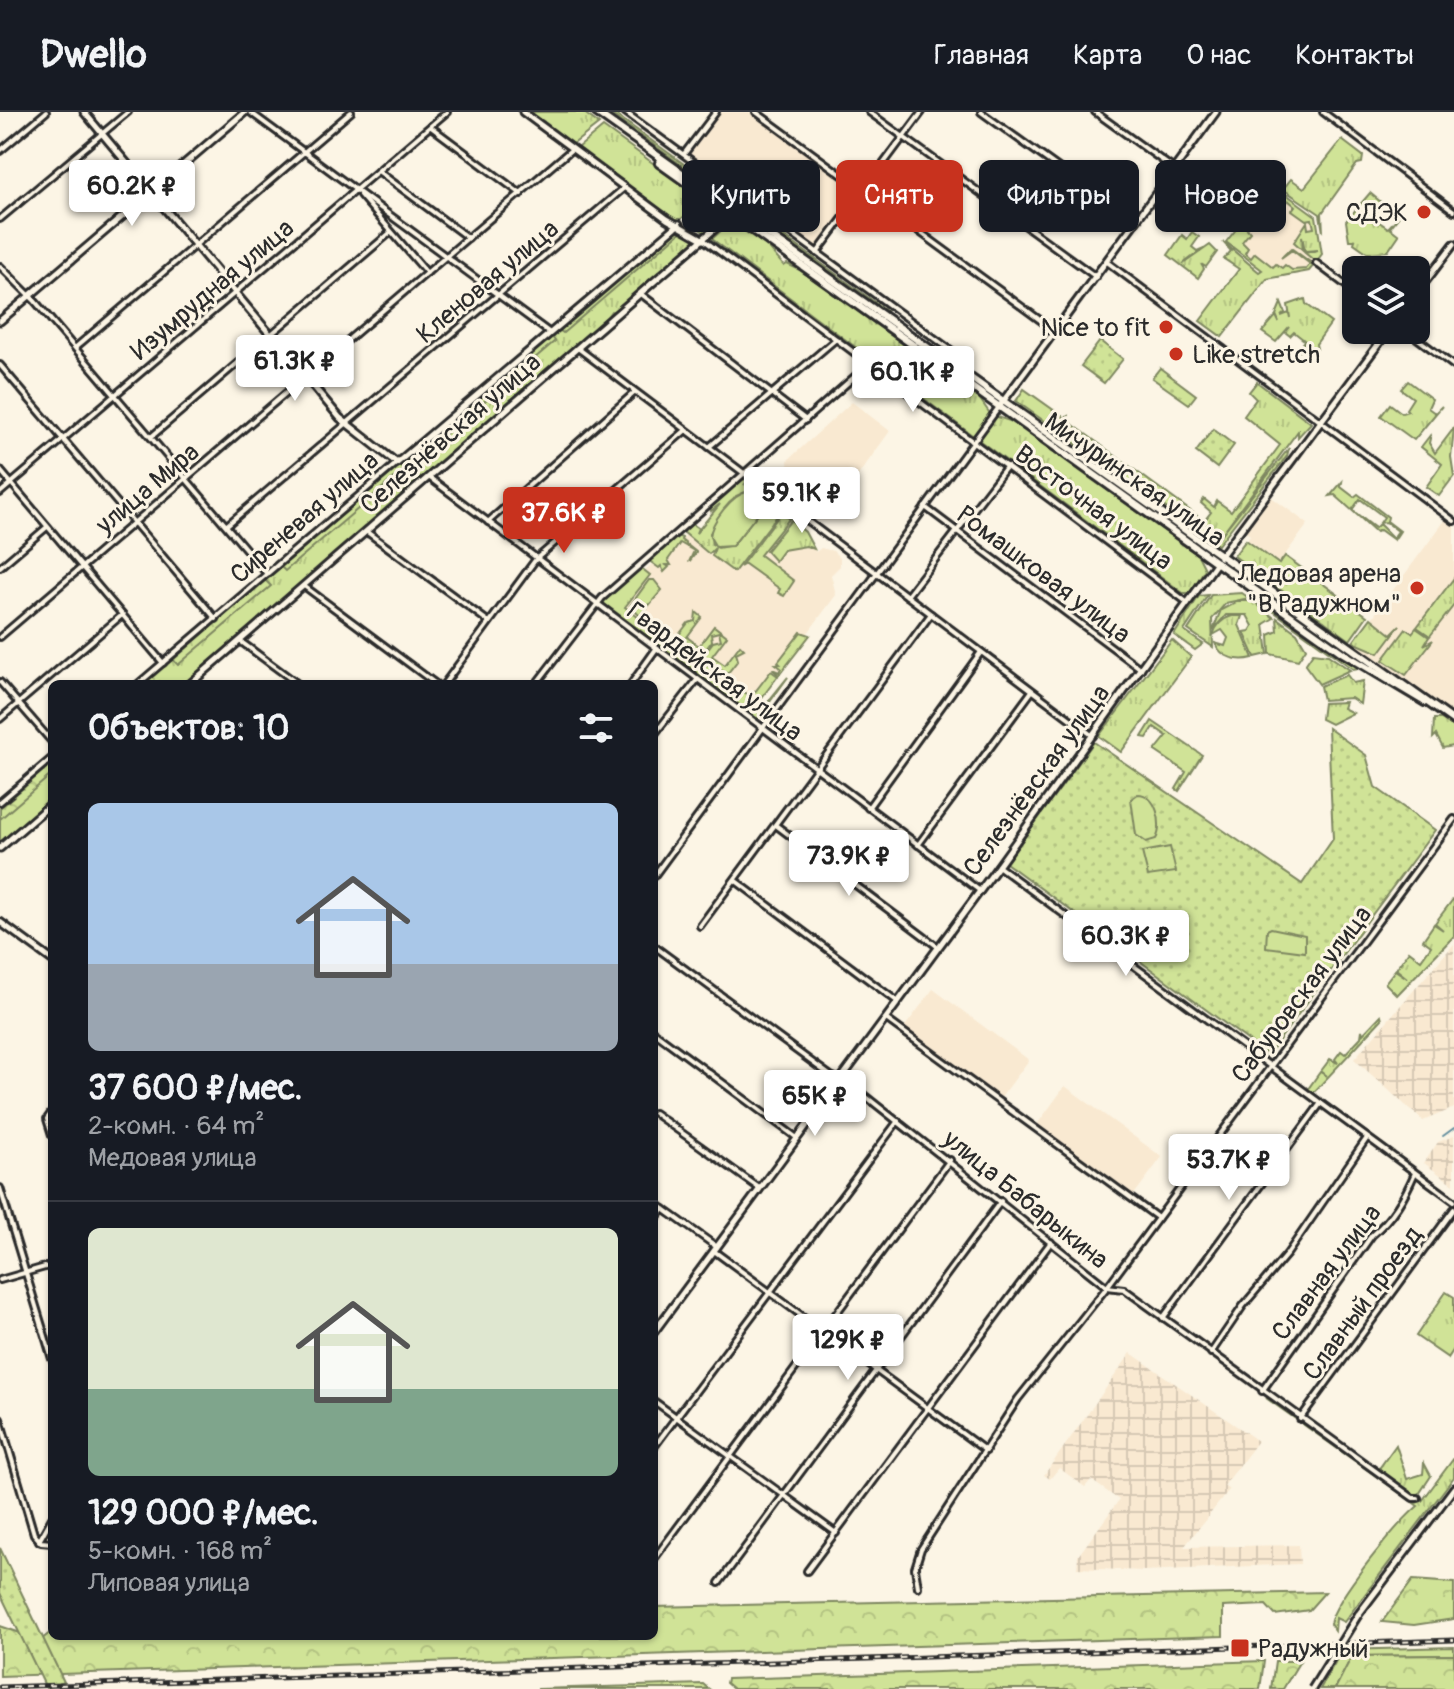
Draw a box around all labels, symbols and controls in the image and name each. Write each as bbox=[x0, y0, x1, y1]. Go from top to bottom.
text: Dwello bbox=[40, 31, 147, 79]
text: Главная bbox=[934, 38, 1029, 73]
text: Карта bbox=[1073, 38, 1142, 73]
text: О нас bbox=[1186, 38, 1251, 73]
text: Контакты bbox=[1295, 38, 1414, 73]
pin: 60.2K ₽ bbox=[58, 160, 206, 228]
chip: Купить bbox=[682, 160, 820, 232]
chip: Снять bbox=[836, 160, 963, 232]
chip: Фильтры bbox=[979, 160, 1139, 232]
chip: Новое bbox=[1155, 160, 1286, 232]
text: 60.2K ₽ bbox=[87, 170, 177, 202]
place label: СДЭК bbox=[1346, 197, 1408, 229]
marker: СДЭК bbox=[1415, 203, 1433, 221]
street label: Изумрудная улица bbox=[125, 212, 301, 367]
street label: Кленовая улица bbox=[410, 213, 565, 351]
map controls bbox=[1342, 256, 1430, 344]
button: layers bbox=[1342, 256, 1430, 344]
place label: Nice to fit bbox=[1040, 312, 1151, 344]
marker: Nice to fit bbox=[1157, 318, 1175, 336]
pin: 61.3K ₽ bbox=[221, 335, 369, 403]
place label: Like stretch bbox=[1192, 339, 1320, 371]
text: 61.3K ₽ bbox=[254, 345, 336, 377]
marker: Like stretch bbox=[1167, 345, 1185, 363]
pin: 60.1K ₽ bbox=[839, 346, 987, 414]
street label: Селезнёвская улица bbox=[354, 347, 548, 521]
text: 60.1K ₽ bbox=[870, 356, 956, 388]
street label: Мичуринская улица bbox=[1038, 406, 1231, 554]
street label: улица Мира bbox=[89, 436, 206, 542]
street label: Восточная улица bbox=[1008, 438, 1179, 577]
street label: Сиреневая улица bbox=[224, 445, 385, 591]
pin: 59.1K ₽ bbox=[728, 467, 876, 535]
text: 59.1K ₽ bbox=[762, 477, 842, 509]
pin: 37.6K ₽ bbox=[490, 487, 638, 555]
text: 37.6K ₽ bbox=[521, 497, 607, 529]
street label: Ромашковая улица bbox=[950, 499, 1137, 651]
place label: Ледовая арена "В Радужном" bbox=[1237, 558, 1401, 620]
marker: Ледовая арена "В Радужном" bbox=[1408, 579, 1426, 597]
street label: Гвардейская улица bbox=[620, 595, 809, 748]
street label: Селезнёвская улица bbox=[957, 679, 1117, 883]
icon: filters bbox=[574, 706, 618, 750]
text: Объектов: 10 bbox=[88, 707, 289, 750]
pin: 73.9K ₽ bbox=[775, 830, 923, 898]
text: 73.9K ₽ bbox=[807, 840, 891, 872]
icon: home bbox=[281, 855, 425, 999]
street label: Сабуровская улица bbox=[1225, 900, 1379, 1090]
pin: 60.3K ₽ bbox=[1052, 910, 1200, 978]
text: 60.3K ₽ bbox=[1081, 920, 1171, 952]
text: 37 600 ₽/мес. bbox=[88, 1067, 302, 1110]
pin: 65K ₽ bbox=[759, 1070, 871, 1138]
text: 65K ₽ bbox=[782, 1080, 848, 1112]
text: 2-комн. · 64 m² bbox=[88, 1110, 264, 1142]
street label: улица Бабарыкина bbox=[936, 1123, 1114, 1276]
pin: 53.7K ₽ bbox=[1155, 1134, 1303, 1202]
text: Медовая улица bbox=[88, 1142, 257, 1174]
text: 53.7K ₽ bbox=[1187, 1144, 1271, 1176]
street label: Славная улица bbox=[1265, 1198, 1388, 1347]
street label: Славный проезд bbox=[1296, 1220, 1430, 1387]
icon: home bbox=[281, 1280, 425, 1424]
pin: 129K ₽ bbox=[783, 1314, 913, 1382]
text: 129K ₽ bbox=[810, 1324, 886, 1356]
text: 129 000 ₽/мес. bbox=[88, 1492, 319, 1535]
text: 5-комн. · 168 m² bbox=[88, 1535, 272, 1567]
text: Липовая улица bbox=[88, 1567, 250, 1599]
place label: Радужный bbox=[1258, 1633, 1369, 1665]
marker: Радужный bbox=[1229, 1637, 1251, 1659]

